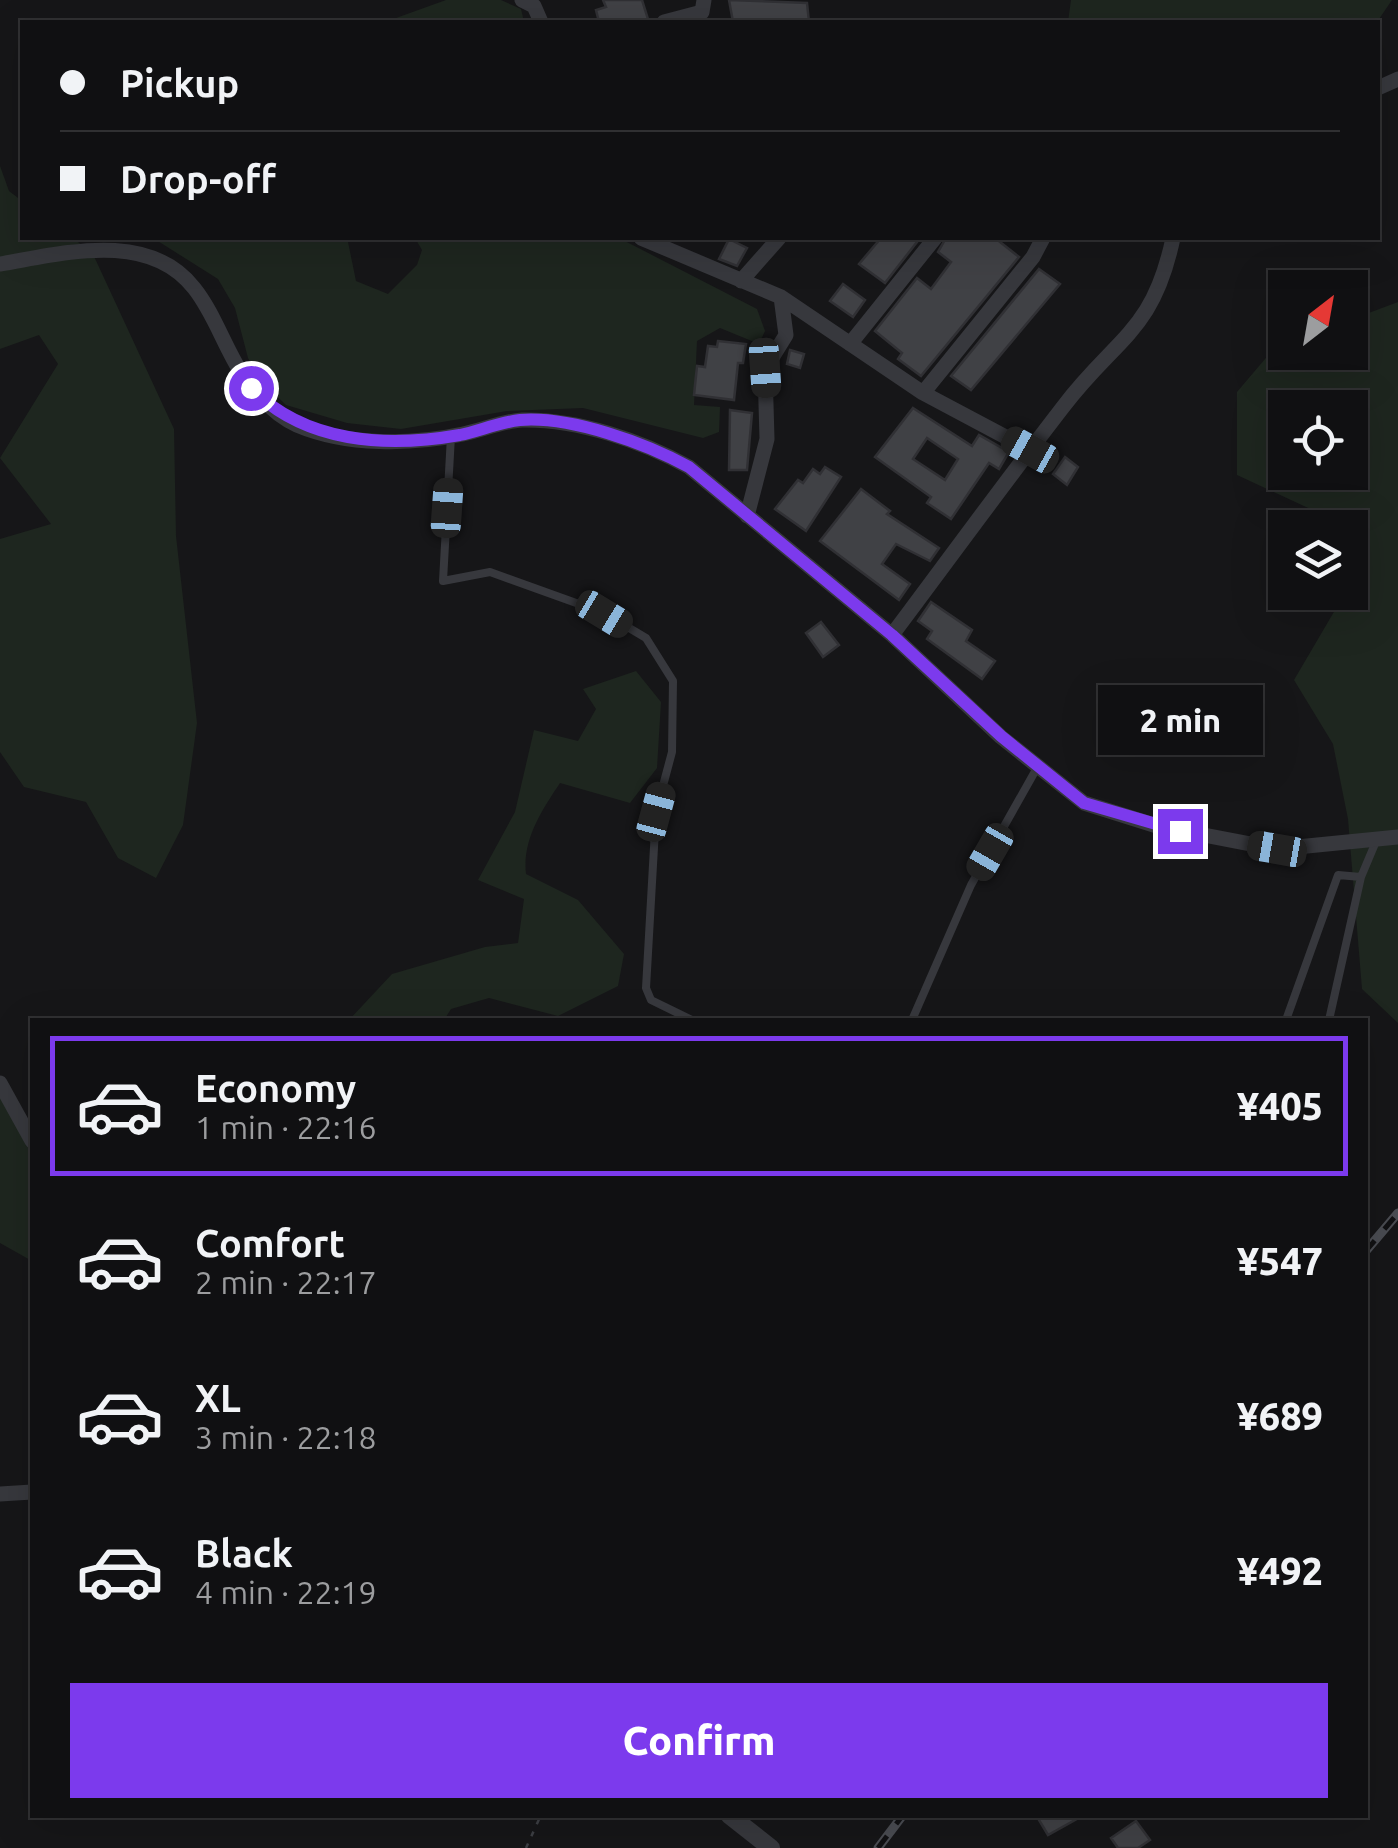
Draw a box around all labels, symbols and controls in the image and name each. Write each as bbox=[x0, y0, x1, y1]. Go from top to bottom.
text: Pickup bbox=[120, 62, 239, 104]
text: Drop-off bbox=[120, 158, 276, 200]
north arrow bbox=[1268, 270, 1368, 370]
map controls bbox=[1268, 270, 1368, 610]
car bbox=[748, 337, 782, 399]
route start bbox=[229, 366, 274, 411]
button: locate bbox=[1268, 390, 1368, 490]
car bbox=[996, 422, 1064, 478]
car bbox=[430, 477, 464, 539]
button: layers bbox=[1268, 510, 1368, 610]
car bbox=[571, 586, 637, 642]
callout: 2 min bbox=[1098, 686, 1262, 756]
text: 2 min bbox=[1140, 702, 1221, 738]
car bbox=[634, 779, 678, 845]
route end bbox=[1158, 809, 1203, 854]
car bbox=[962, 819, 1018, 885]
car bbox=[1245, 829, 1309, 869]
icon: car bbox=[75, 1061, 165, 1151]
text: Economy bbox=[195, 1067, 356, 1109]
text: ¥405 bbox=[1237, 1085, 1323, 1127]
text: 1 min · 22:16 bbox=[195, 1109, 377, 1145]
icon: car bbox=[75, 1216, 165, 1306]
text: Comfort bbox=[195, 1222, 345, 1264]
text: ¥547 bbox=[1237, 1240, 1323, 1282]
text: 2 min · 22:17 bbox=[195, 1264, 377, 1300]
icon: car bbox=[75, 1371, 165, 1461]
text: XL bbox=[195, 1377, 241, 1419]
text: ¥689 bbox=[1237, 1395, 1323, 1437]
text: 3 min · 22:18 bbox=[195, 1419, 377, 1455]
icon: car bbox=[75, 1526, 165, 1616]
text: Black bbox=[195, 1532, 293, 1574]
text: ¥492 bbox=[1237, 1550, 1323, 1592]
text: 4 min · 22:19 bbox=[195, 1574, 377, 1610]
button: Confirm bbox=[70, 1683, 1328, 1798]

